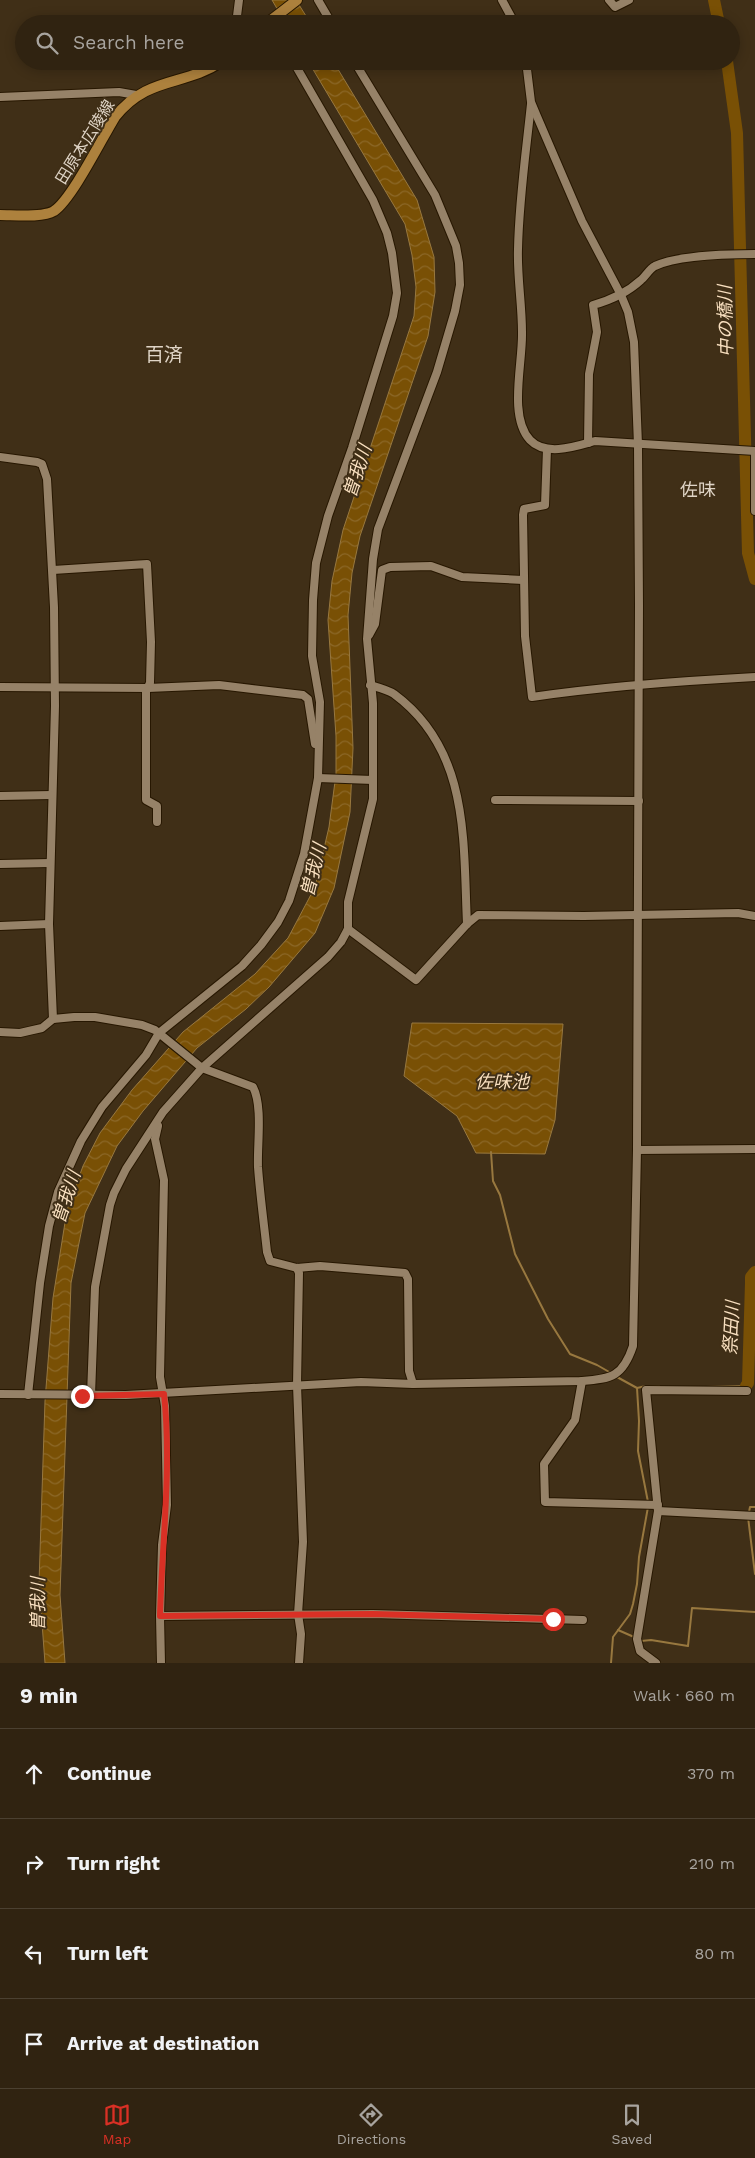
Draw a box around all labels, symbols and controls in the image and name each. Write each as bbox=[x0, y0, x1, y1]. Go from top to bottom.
search box bbox=[15, 15, 740, 70]
icon: search bbox=[33, 29, 61, 57]
text: Search here bbox=[73, 31, 184, 54]
street label: 田原本広陵線 bbox=[52, 96, 118, 188]
water label: 中の橋川 bbox=[714, 283, 736, 357]
district label: 百済 bbox=[145, 343, 183, 366]
water label: 曽我川 bbox=[339, 440, 376, 500]
district label: 佐味 bbox=[680, 479, 716, 500]
water label: 曽我川 bbox=[296, 839, 330, 899]
water label: 佐味池 bbox=[475, 1071, 531, 1092]
water label: 曽我川 bbox=[48, 1166, 85, 1226]
water label: 祭田川 bbox=[719, 1298, 743, 1356]
route end bbox=[71, 1385, 94, 1408]
water label: 曽我川 bbox=[27, 1575, 48, 1631]
route start bbox=[542, 1608, 565, 1631]
text: 9 min bbox=[20, 1683, 78, 1708]
text: Walk · 660 m bbox=[633, 1686, 735, 1705]
icon: ahead bbox=[20, 1760, 48, 1788]
text: Continue bbox=[67, 1762, 151, 1785]
text: 370 m bbox=[687, 1764, 735, 1783]
icon: right bbox=[20, 1850, 48, 1878]
text: Turn right bbox=[67, 1852, 160, 1875]
text: 210 m bbox=[689, 1854, 735, 1873]
icon: left bbox=[20, 1940, 48, 1968]
text: Turn left bbox=[67, 1942, 148, 1965]
text: 80 m bbox=[694, 1944, 735, 1963]
icon: arrive bbox=[20, 2030, 48, 2058]
text: Arrive at destination bbox=[67, 2032, 259, 2055]
tab: Map bbox=[103, 2101, 131, 2147]
tab: Directions bbox=[337, 2101, 406, 2147]
tab: Saved bbox=[612, 2101, 652, 2147]

